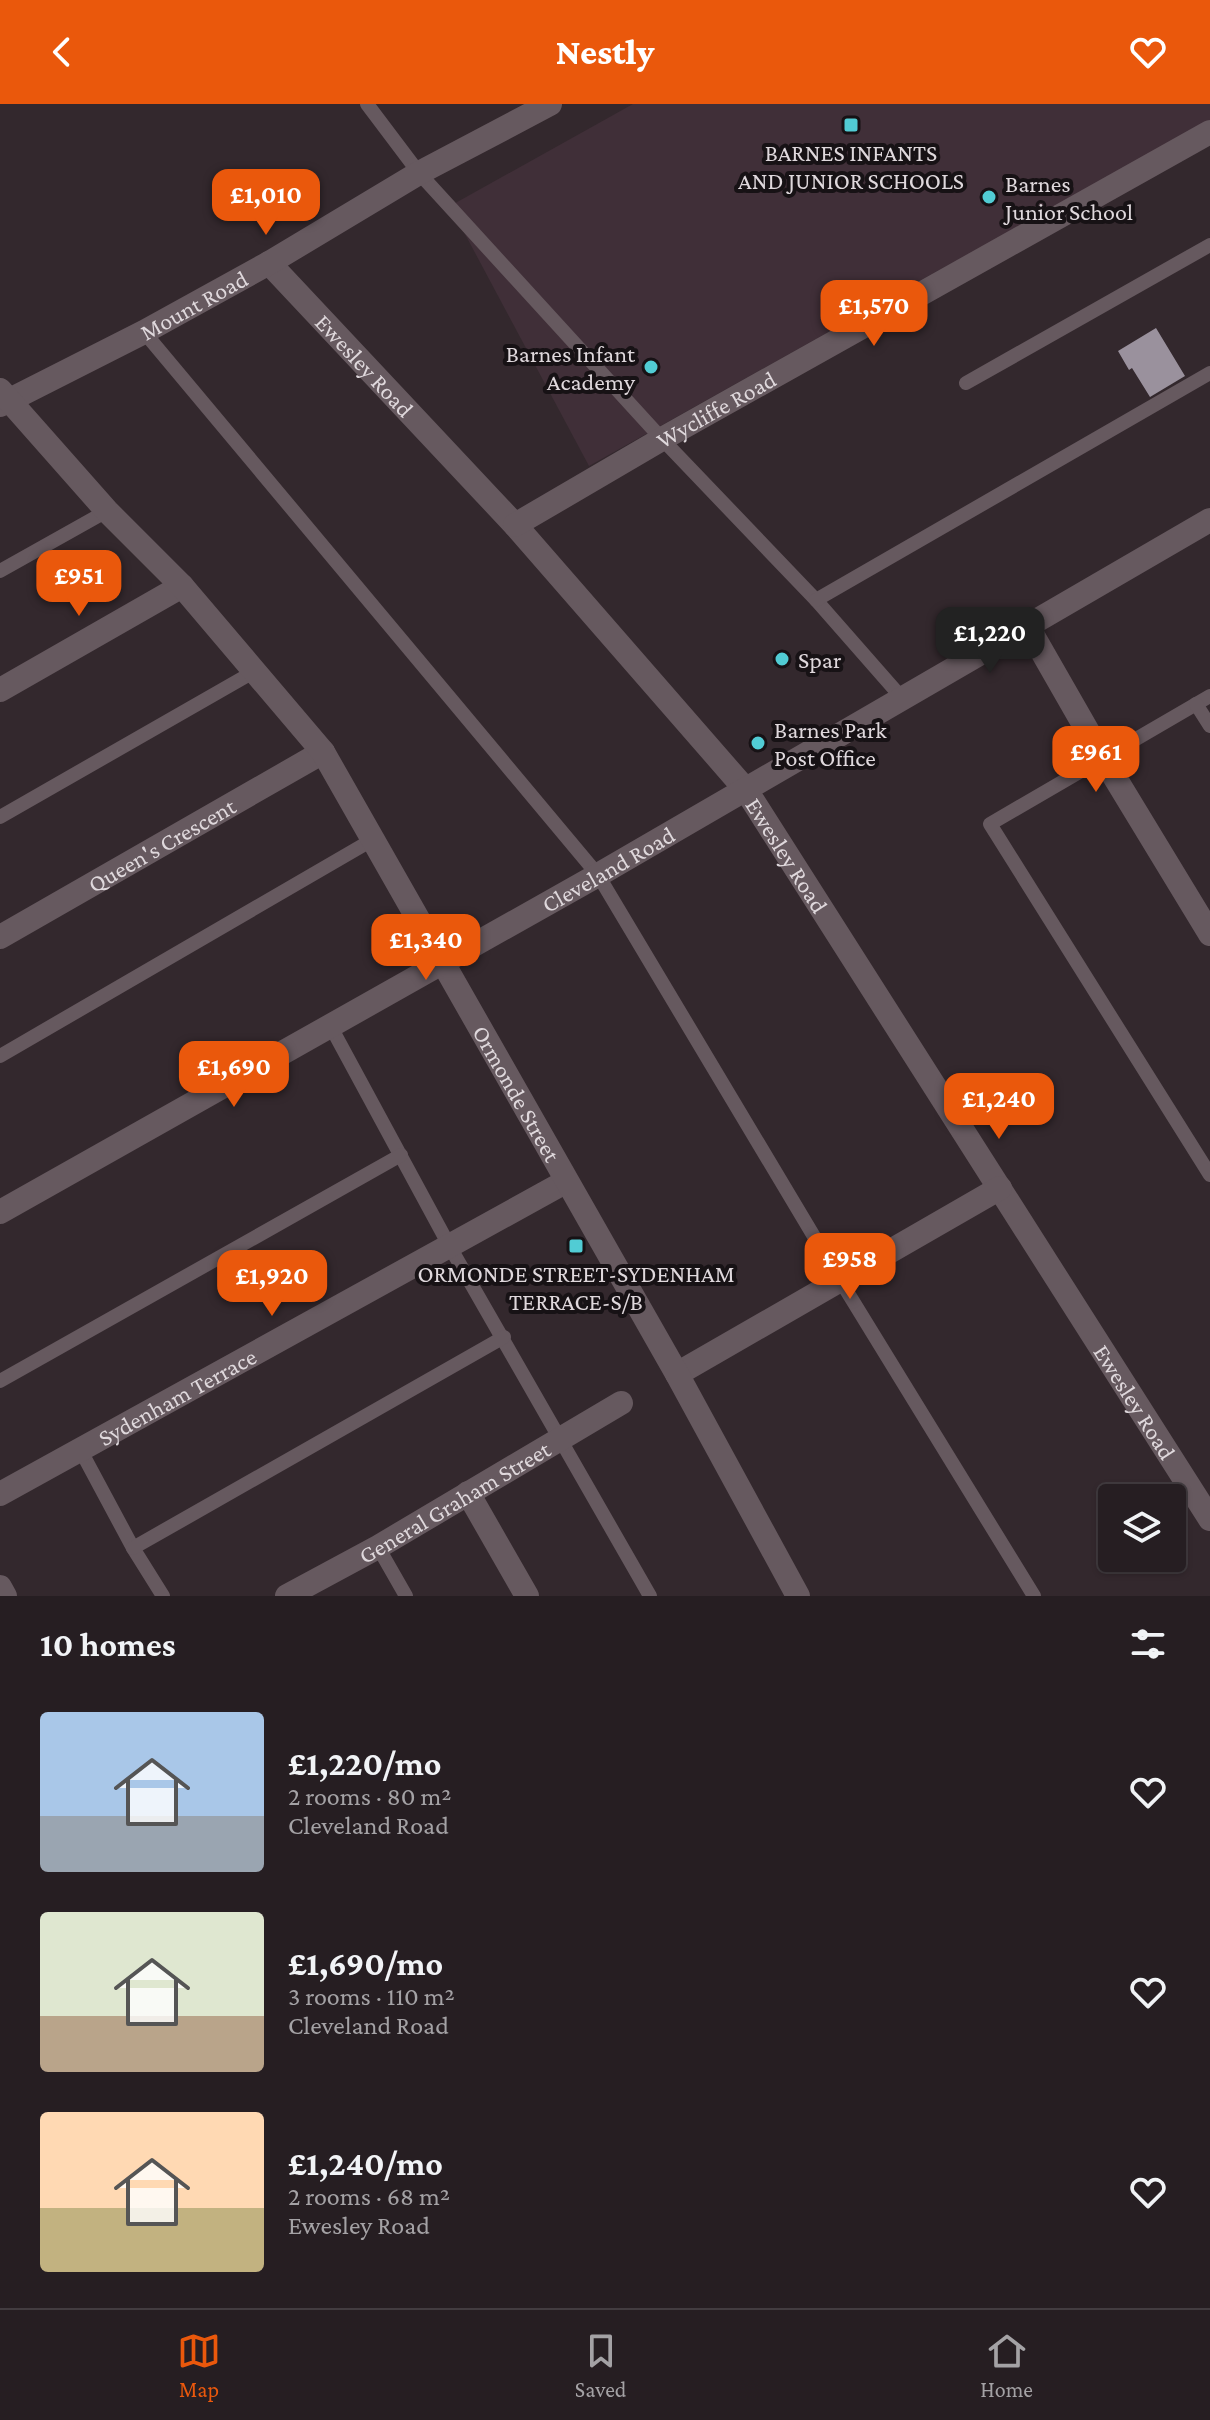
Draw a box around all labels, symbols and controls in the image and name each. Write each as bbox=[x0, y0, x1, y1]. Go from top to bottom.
icon: back bbox=[40, 30, 84, 74]
icon: heart bbox=[1126, 30, 1170, 74]
text: Nestly bbox=[556, 32, 654, 72]
marker: BARNES INFANTS AND JUNIOR SCHOOLS bbox=[842, 116, 860, 134]
place label: BARNES INFANTS AND JUNIOR SCHOOLS bbox=[738, 139, 964, 194]
pin: £1,010 bbox=[201, 169, 331, 237]
place label: Barnes Junior School bbox=[1003, 170, 1133, 225]
text: £1,010 bbox=[230, 180, 302, 209]
marker: Barnes Junior School bbox=[980, 188, 998, 206]
street label: Mount Road bbox=[135, 264, 252, 345]
pin: £1,570 bbox=[809, 280, 939, 348]
text: £1,570 bbox=[839, 291, 909, 320]
street label: Ewesley Road bbox=[310, 308, 420, 422]
place label: Barnes Infant Academy bbox=[506, 340, 636, 395]
marker: Barnes Infant Academy bbox=[642, 358, 660, 376]
street label: Wycliffe Road bbox=[651, 364, 781, 453]
pin: £951 bbox=[32, 550, 126, 618]
text: £951 bbox=[54, 561, 104, 590]
pin: £1,220 bbox=[925, 607, 1055, 675]
text: £1,220 bbox=[954, 618, 1026, 647]
place label: Spar bbox=[798, 646, 842, 673]
marker: Spar bbox=[773, 650, 791, 668]
place label: Barnes Park Post Office bbox=[774, 716, 887, 771]
pin: £961 bbox=[1049, 726, 1143, 794]
marker: Barnes Park Post Office bbox=[749, 734, 767, 752]
text: £961 bbox=[1070, 737, 1122, 766]
street label: Queen's Crescent bbox=[83, 791, 241, 897]
street label: Ewesley Road bbox=[741, 793, 834, 918]
street label: Cleveland Road bbox=[537, 820, 679, 918]
pin: £1,340 bbox=[361, 914, 491, 982]
text: £1,340 bbox=[389, 925, 463, 954]
street label: Ormonde Street bbox=[468, 1020, 567, 1167]
pin: £1,690 bbox=[169, 1041, 299, 1109]
text: £1,690 bbox=[197, 1052, 271, 1081]
pin: £1,240 bbox=[934, 1073, 1064, 1141]
text: £1,240 bbox=[962, 1084, 1036, 1113]
pin: £958 bbox=[803, 1233, 897, 1301]
marker: ORMONDE STREET-SYDENHAM TERRACE-S/B bbox=[567, 1237, 585, 1255]
text: £958 bbox=[823, 1244, 877, 1273]
pin: £1,920 bbox=[207, 1250, 337, 1318]
place label: ORMONDE STREET-SYDENHAM TERRACE-S/B bbox=[417, 1260, 735, 1315]
text: £1,920 bbox=[235, 1261, 309, 1290]
street label: Ewesley Road bbox=[1089, 1339, 1182, 1464]
street label: Sydenham Terrace bbox=[93, 1342, 261, 1451]
street label: General Graham Street bbox=[354, 1434, 556, 1568]
map controls bbox=[1098, 1484, 1186, 1572]
button: layers bbox=[1098, 1484, 1186, 1572]
icon: filters bbox=[1126, 1622, 1170, 1666]
text: 10 homes bbox=[40, 1626, 176, 1663]
icon: home bbox=[104, 1744, 200, 1840]
text: £1,220/mo bbox=[288, 1745, 442, 1782]
icon: heart bbox=[1126, 1770, 1170, 1814]
text: 2 rooms · 80 m² bbox=[288, 1782, 451, 1811]
text: Cleveland Road bbox=[288, 1811, 449, 1840]
icon: home bbox=[104, 1944, 200, 2040]
text: £1,690/mo bbox=[288, 1945, 443, 1982]
icon: heart bbox=[1126, 1970, 1170, 2014]
text: 3 rooms · 110 m² bbox=[288, 1982, 455, 2011]
text: Cleveland Road bbox=[288, 2011, 449, 2040]
icon: home bbox=[104, 2144, 200, 2240]
text: £1,240/mo bbox=[288, 2145, 443, 2182]
icon: heart bbox=[1126, 2170, 1170, 2214]
text: 2 rooms · 68 m² bbox=[288, 2182, 450, 2211]
text: Ewesley Road bbox=[288, 2211, 430, 2240]
tab: Map bbox=[177, 2329, 221, 2402]
tab: Saved bbox=[575, 2329, 626, 2402]
tab: Home bbox=[980, 2329, 1033, 2402]

